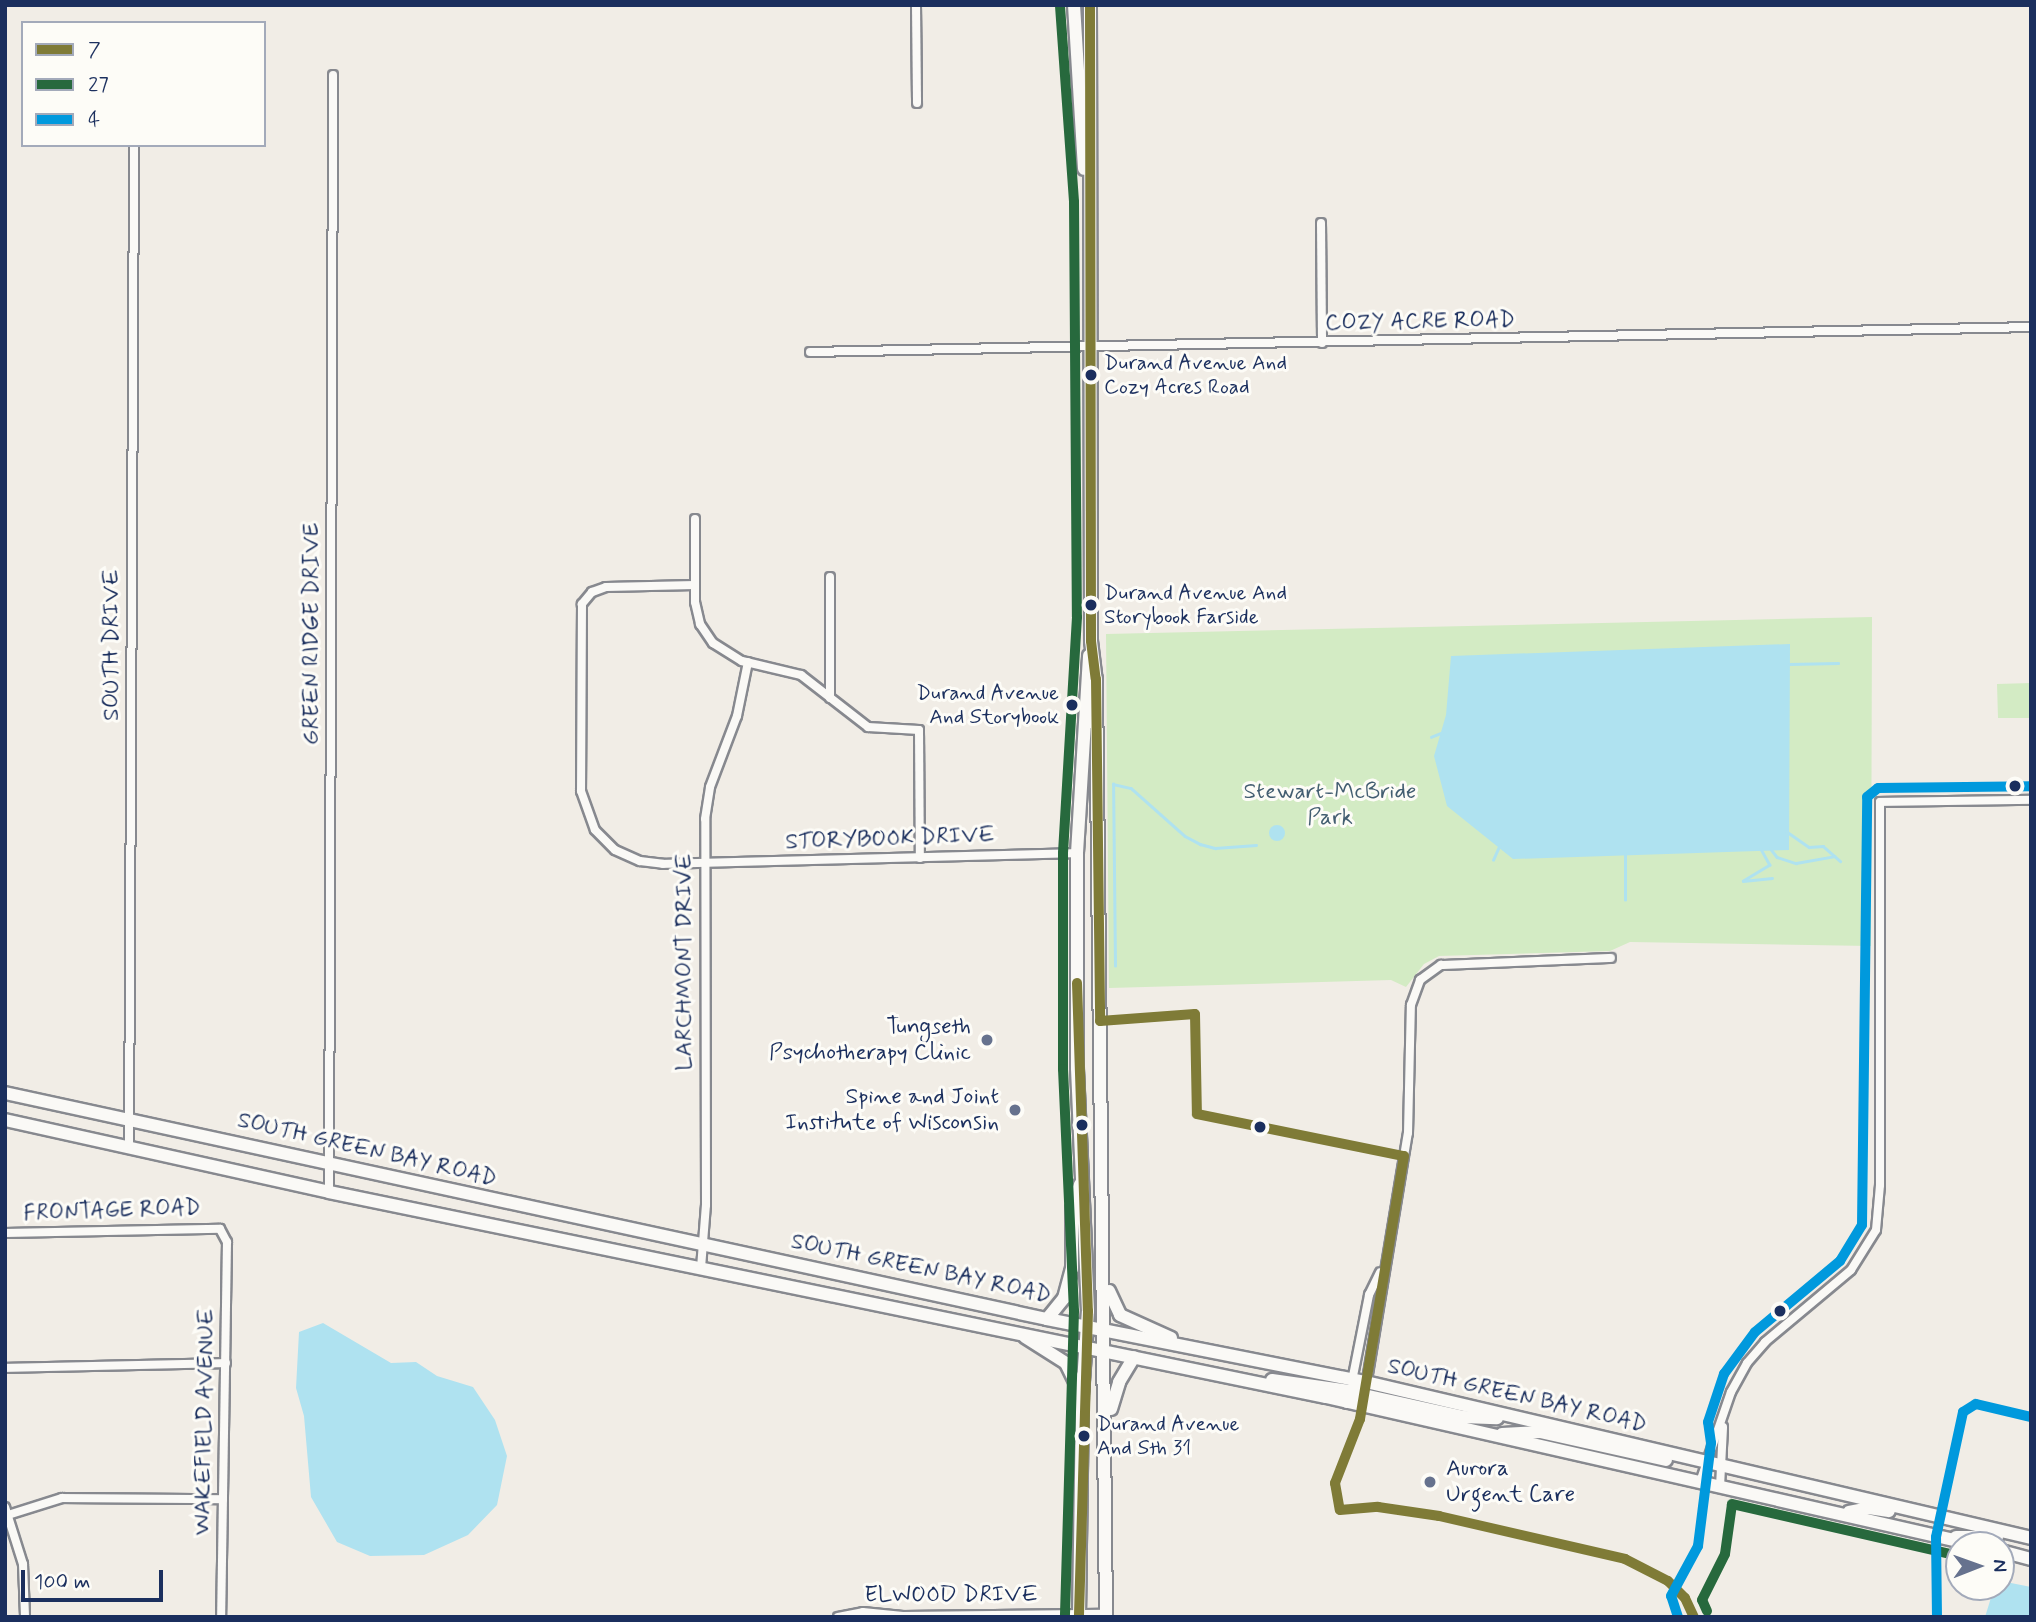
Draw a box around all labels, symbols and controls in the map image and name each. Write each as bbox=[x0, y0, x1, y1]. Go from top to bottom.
legend bbox=[21, 21, 266, 147]
text: 7 bbox=[88, 36, 101, 64]
text: 27 bbox=[88, 71, 109, 99]
text: 4 bbox=[88, 106, 100, 134]
street label: COZY ACRE ROAD bbox=[1325, 307, 1515, 337]
place label: Durand Avenue And Cozy Acres Road bbox=[1104, 350, 1285, 400]
marker: Durand Avenue And Cozy Acres Road bbox=[1084, 368, 1098, 382]
street label: GREEN RIDGE DRIVE bbox=[298, 518, 326, 750]
street label: SOUTH DRIVE bbox=[98, 569, 126, 721]
place label: Durand Avenue And Storybook Farside bbox=[1104, 580, 1285, 630]
marker: Durand Avenue And Storybook Farside bbox=[1084, 598, 1098, 612]
place label: Durand Avenue And Storybook bbox=[919, 680, 1059, 730]
marker: Durand Avenue And Storybook bbox=[1065, 698, 1079, 712]
park label: Stewart-McBride Park bbox=[1244, 778, 1416, 832]
unlabelled marker bbox=[2008, 779, 2022, 793]
street label: STORYBOOK DRIVE bbox=[785, 822, 995, 856]
street label: LARCHMONT DRIVE bbox=[671, 853, 699, 1071]
place label: Tungseth Psychotherapy Clinic bbox=[769, 1013, 971, 1067]
marker: Tungseth Psychotherapy Clinic bbox=[977, 1030, 997, 1050]
place label: Spine and Joint Institute of Wisconsin bbox=[776, 1083, 999, 1137]
marker: Spine and Joint Institute of Wisconsin bbox=[1005, 1100, 1025, 1120]
street label: SOUTH GREEN BAY ROAD bbox=[236, 1107, 498, 1193]
unlabelled marker bbox=[1075, 1118, 1089, 1132]
unlabelled marker bbox=[1253, 1120, 1267, 1134]
street label: FRONTAGE ROAD bbox=[24, 1194, 200, 1228]
street label: SOUTH GREEN BAY ROAD bbox=[790, 1228, 1052, 1310]
unlabelled marker bbox=[1773, 1304, 1787, 1318]
street label: WAKEFIELD AVENUE bbox=[189, 1309, 221, 1535]
street label: SOUTH GREEN BAY ROAD bbox=[1386, 1353, 1648, 1439]
place label: Durand Avenue And Sth 31 bbox=[1097, 1411, 1237, 1461]
marker: Durand Avenue And Sth 31 bbox=[1077, 1429, 1091, 1443]
place label: Aurora Urgent Care bbox=[1446, 1455, 1577, 1509]
marker: Aurora Urgent Care bbox=[1420, 1472, 1440, 1492]
north arrow bbox=[1945, 1531, 2015, 1601]
scale bar bbox=[24, 1556, 166, 1600]
text: N bbox=[1987, 1559, 2012, 1572]
text: 100 m bbox=[34, 1568, 90, 1596]
street label: ELWOOD DRIVE bbox=[864, 1581, 1038, 1609]

